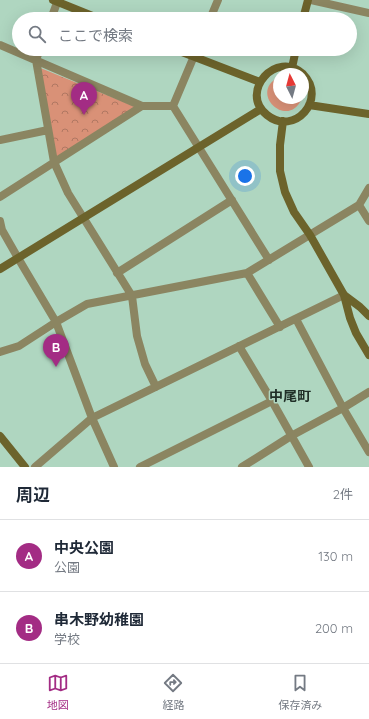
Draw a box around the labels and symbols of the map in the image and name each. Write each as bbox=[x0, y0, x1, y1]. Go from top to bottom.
north arrow bbox=[273, 68, 309, 104]
pin: A bbox=[71, 82, 97, 115]
your location bbox=[235, 166, 255, 186]
pin: B bbox=[43, 334, 69, 367]
district label: 中尾町 bbox=[269, 387, 311, 405]

